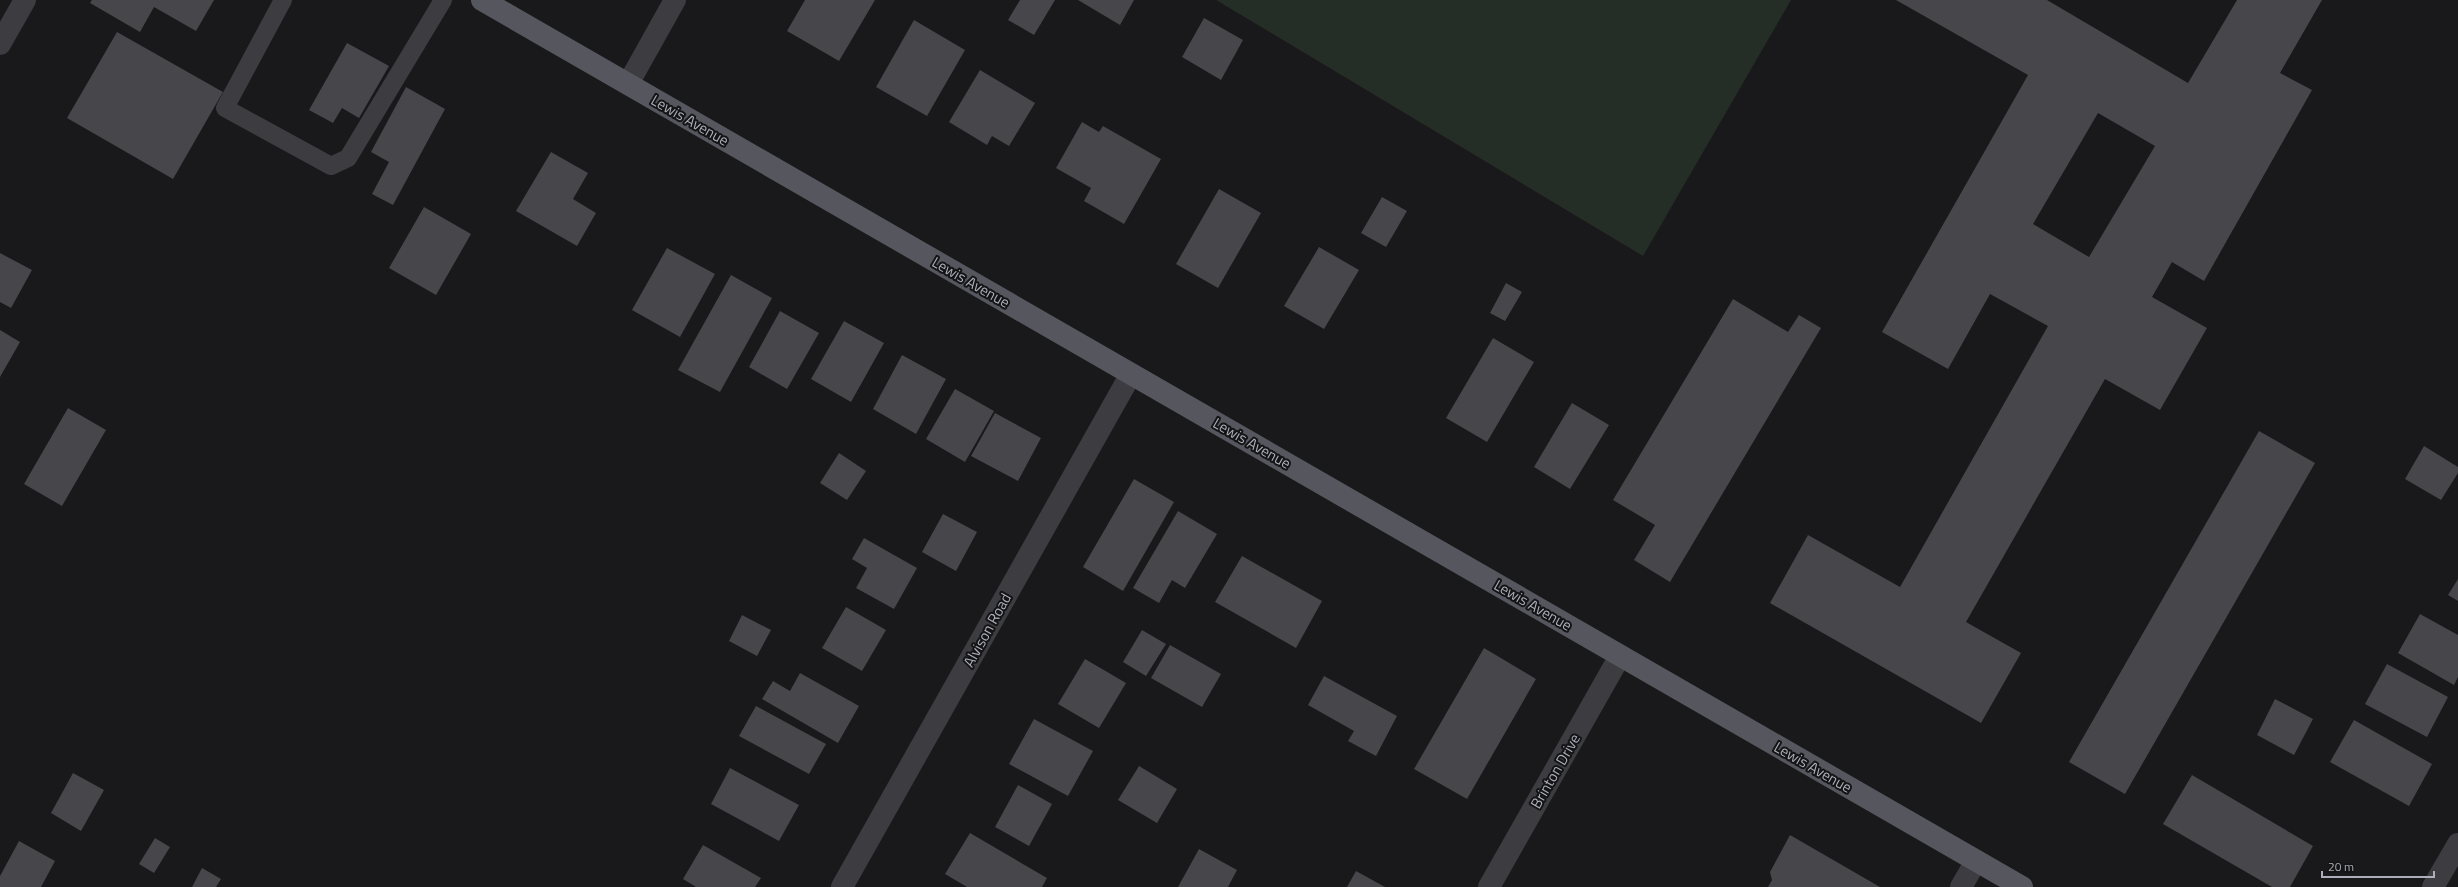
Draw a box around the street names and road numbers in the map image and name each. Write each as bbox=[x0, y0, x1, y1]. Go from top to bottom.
street label: Lewis Avenue bbox=[647, 88, 733, 152]
street label: Lewis Avenue bbox=[928, 250, 1014, 314]
street label: Lewis Avenue bbox=[1209, 411, 1295, 475]
street label: Lewis Avenue bbox=[1490, 573, 1576, 637]
street label: Alvison Road bbox=[957, 589, 1017, 671]
street label: Brinton Drive bbox=[1524, 729, 1586, 813]
street label: Lewis Avenue bbox=[1770, 735, 1856, 799]

